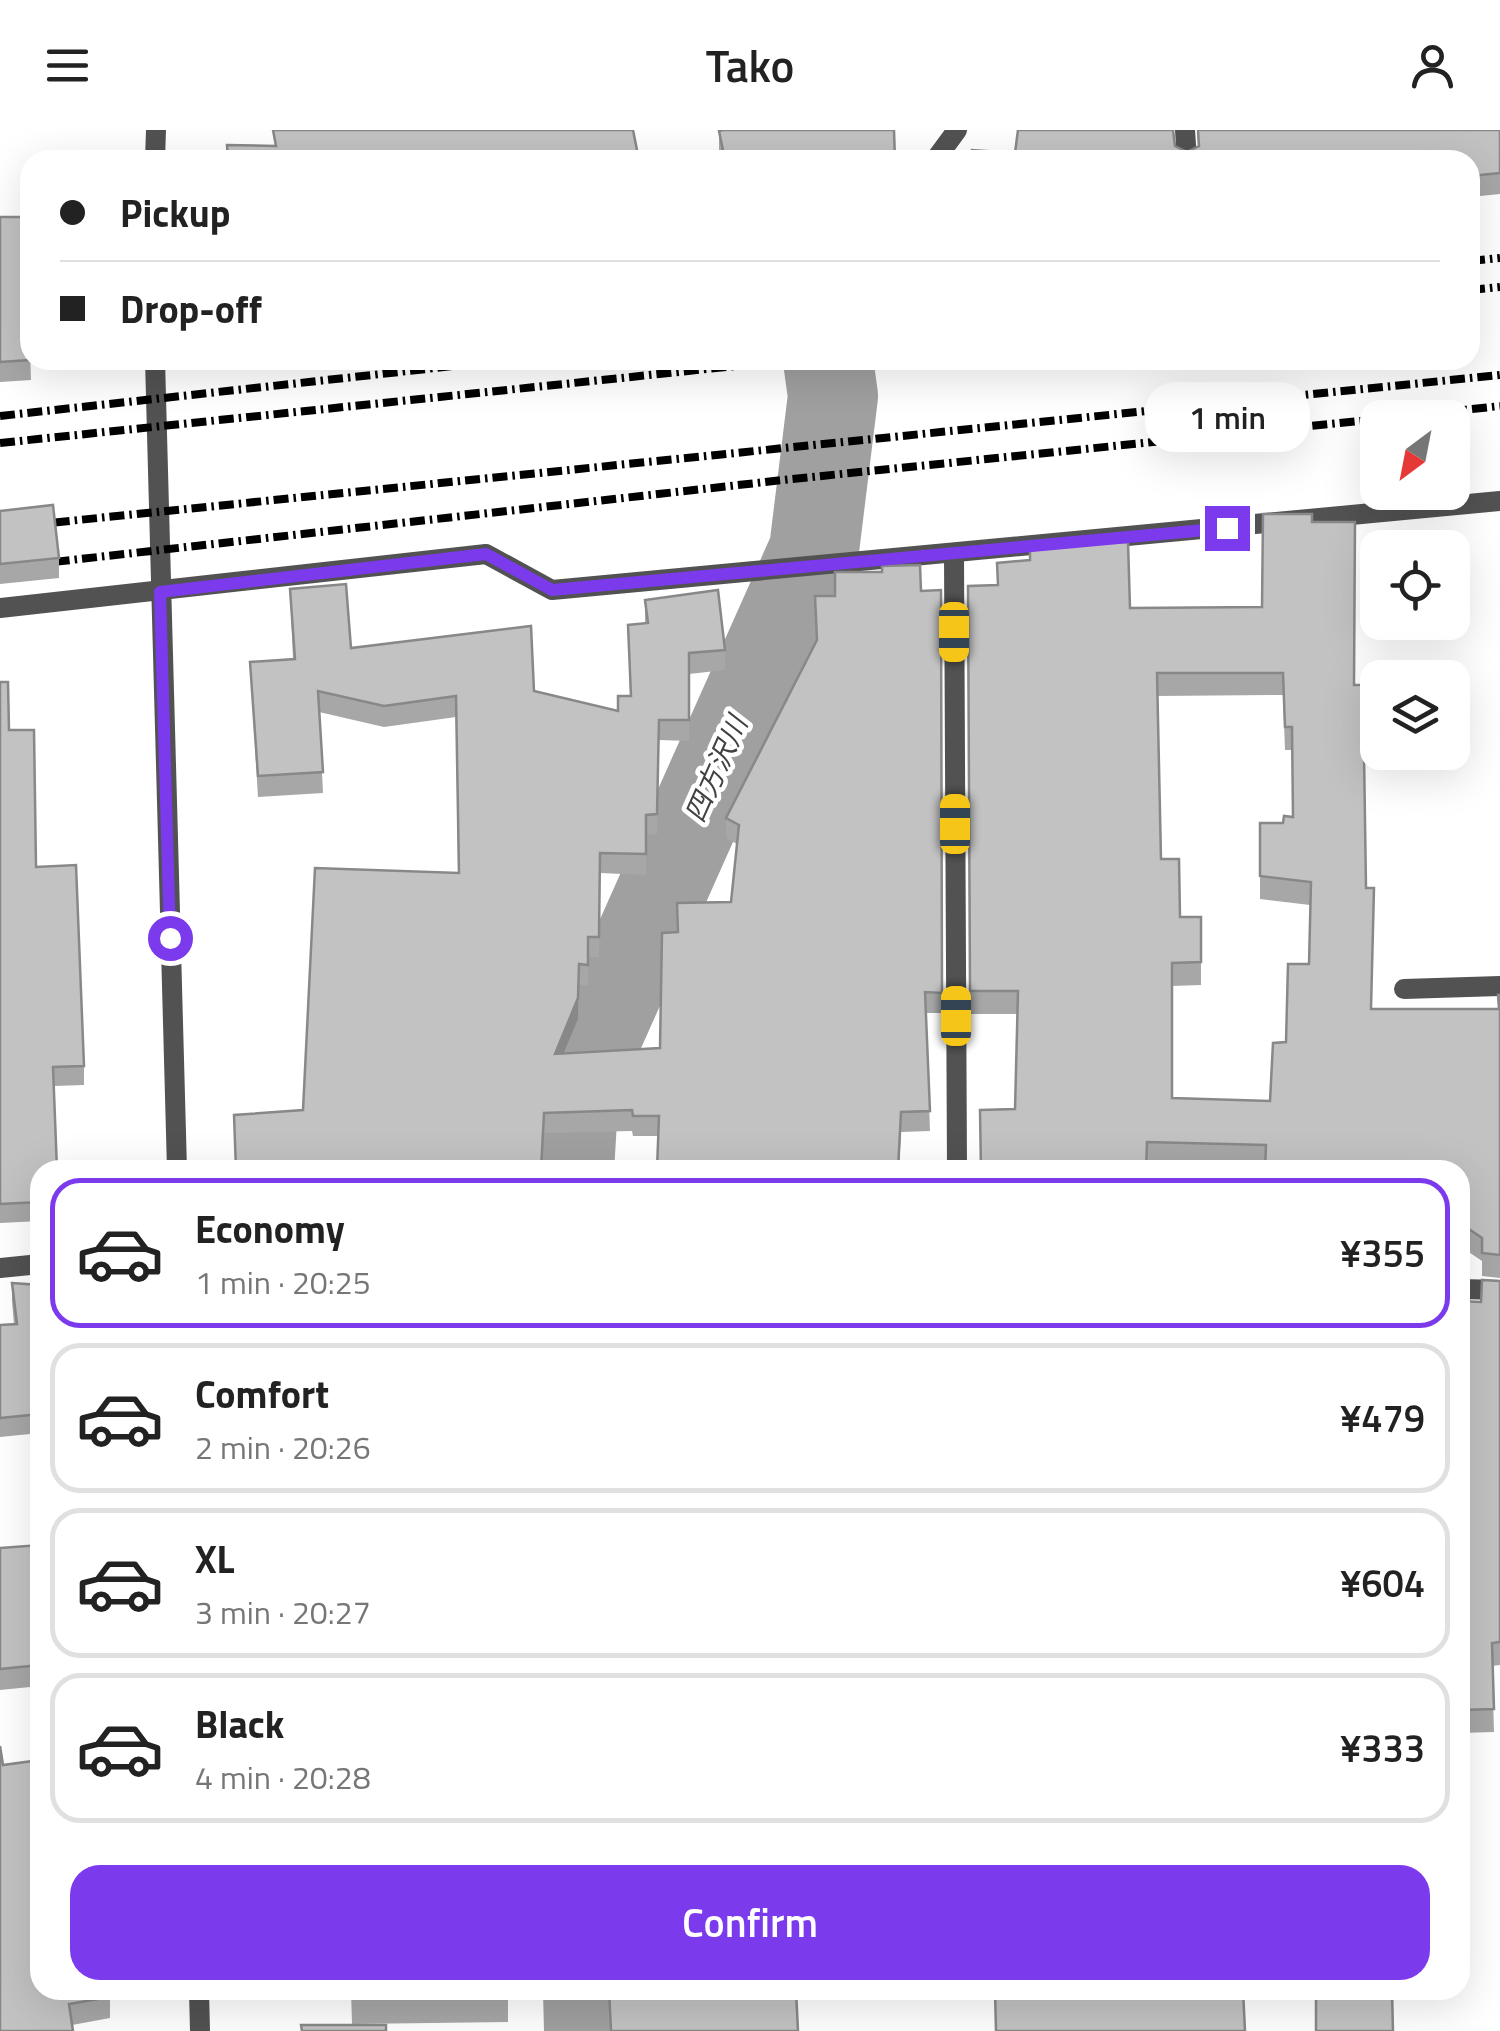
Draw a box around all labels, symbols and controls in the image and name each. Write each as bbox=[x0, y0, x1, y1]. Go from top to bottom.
text: Tako bbox=[706, 31, 794, 99]
icon: menu bbox=[40, 38, 95, 93]
icon: person bbox=[1405, 38, 1460, 93]
text: Pickup bbox=[120, 184, 230, 242]
text: Drop-off bbox=[120, 280, 262, 338]
callout: 1 min bbox=[1144, 383, 1310, 453]
text: 1 min bbox=[1189, 393, 1266, 441]
north arrow bbox=[1360, 400, 1470, 510]
map controls bbox=[1360, 400, 1470, 770]
route end bbox=[1205, 506, 1250, 551]
button: locate bbox=[1360, 530, 1470, 640]
car bbox=[939, 602, 969, 662]
button: layers bbox=[1360, 660, 1470, 770]
water label: 四方沢川 bbox=[673, 706, 759, 829]
car bbox=[940, 794, 970, 854]
route start bbox=[148, 916, 193, 961]
car bbox=[941, 986, 971, 1046]
text: Economy bbox=[195, 1200, 345, 1258]
icon: car bbox=[75, 1208, 165, 1298]
text: ¥355 bbox=[1340, 1224, 1425, 1282]
text: 1 min · 20:25 bbox=[195, 1258, 371, 1306]
text: Comfort bbox=[195, 1365, 329, 1423]
icon: car bbox=[75, 1373, 165, 1463]
text: ¥479 bbox=[1340, 1389, 1425, 1447]
text: 2 min · 20:26 bbox=[195, 1423, 371, 1471]
text: XL bbox=[195, 1530, 235, 1588]
icon: car bbox=[75, 1538, 165, 1628]
text: ¥604 bbox=[1340, 1554, 1425, 1612]
text: 3 min · 20:27 bbox=[195, 1588, 371, 1636]
text: Black bbox=[195, 1695, 284, 1753]
icon: car bbox=[75, 1703, 165, 1793]
text: ¥333 bbox=[1340, 1719, 1425, 1777]
text: 4 min · 20:28 bbox=[195, 1753, 371, 1801]
button: Confirm bbox=[70, 1865, 1430, 1980]

